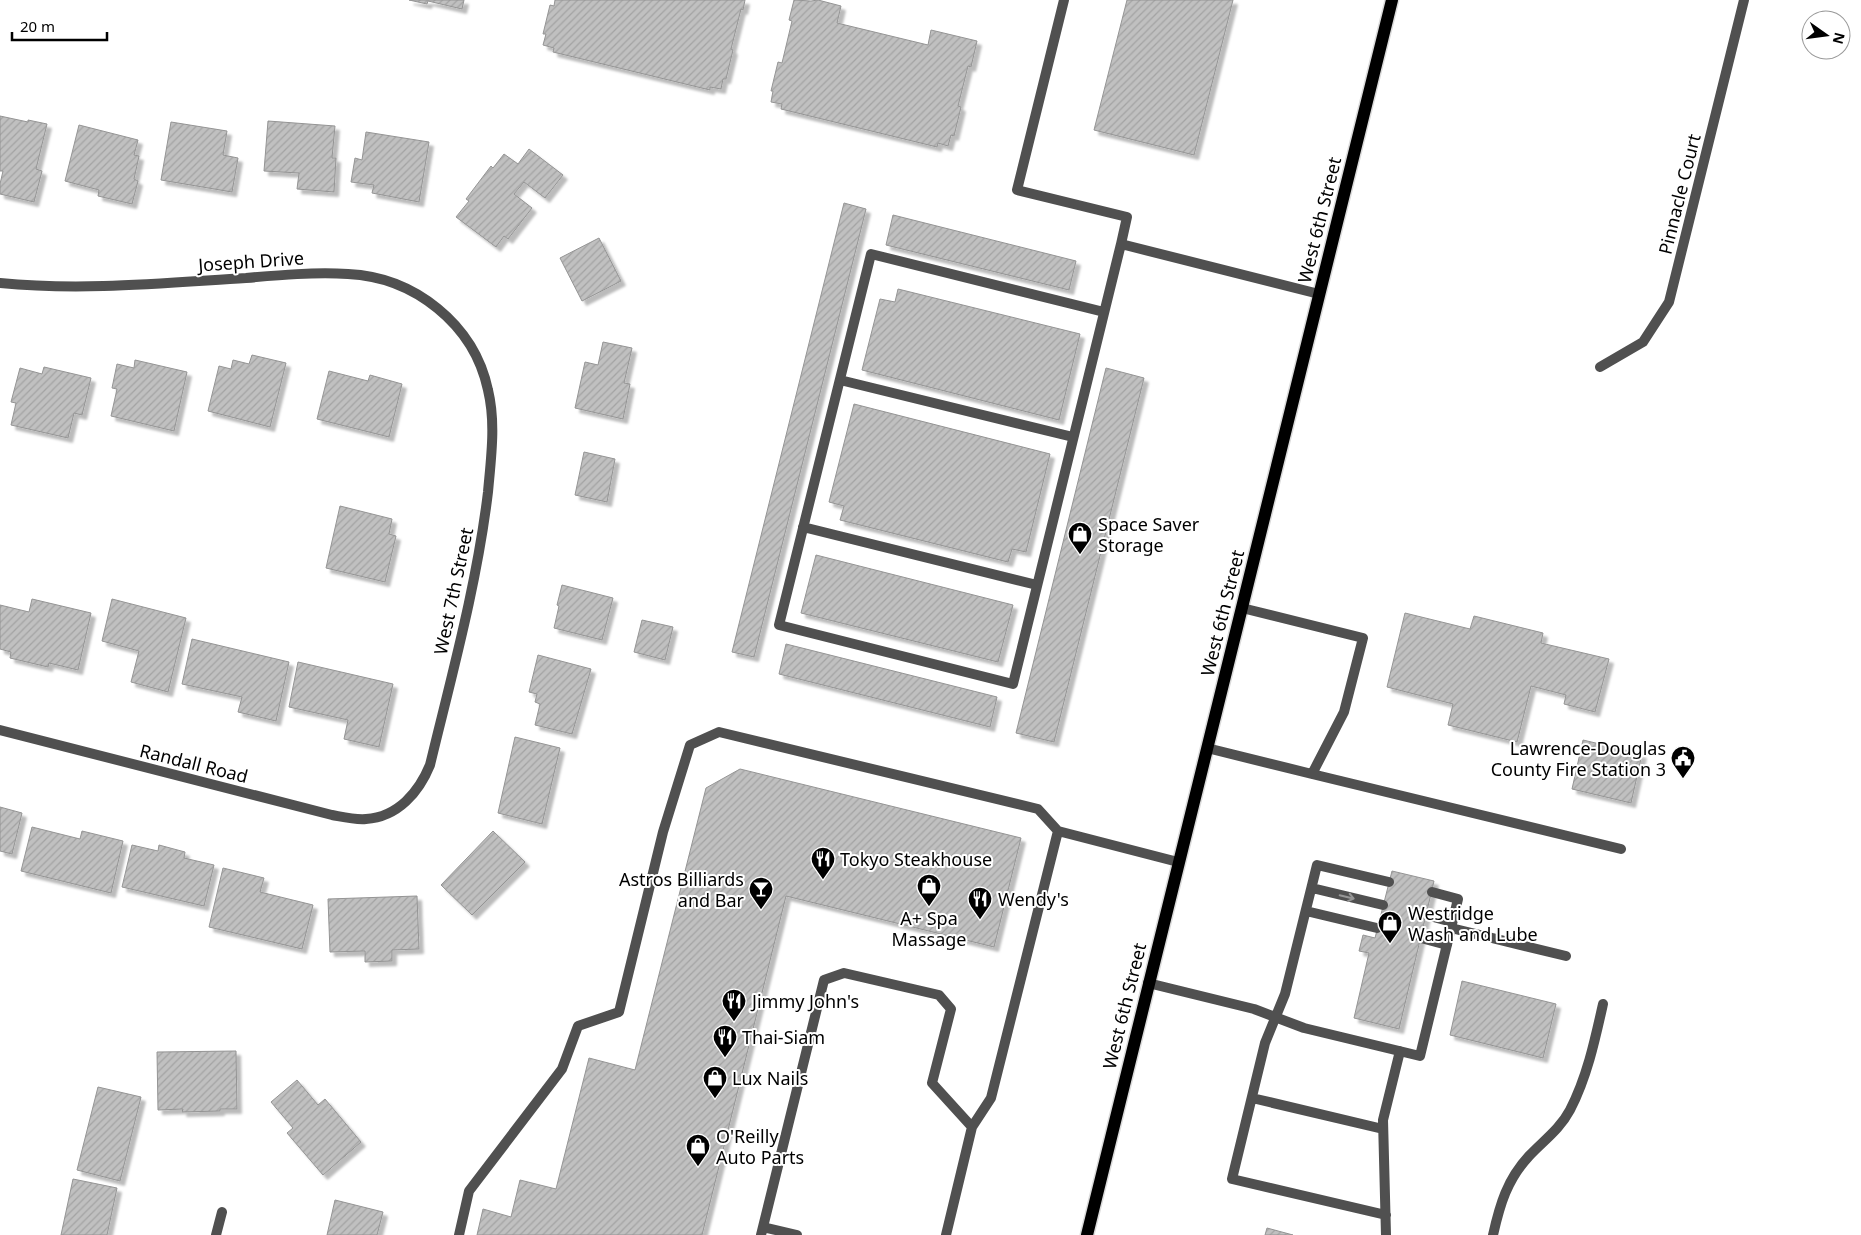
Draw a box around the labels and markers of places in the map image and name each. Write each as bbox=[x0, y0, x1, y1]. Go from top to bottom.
place label: Space Saver Storage bbox=[1098, 512, 1200, 557]
shop icon: Space Saver Storage bbox=[1067, 521, 1093, 555]
place label: Lawrence-Douglas County Fire Station 3 bbox=[1491, 736, 1666, 781]
public building icon: Lawrence-Douglas County Fire Station 3 bbox=[1670, 745, 1696, 779]
restaurant icon: Tokyo Steakhouse bbox=[810, 846, 836, 880]
place label: Tokyo Steakhouse bbox=[840, 847, 992, 871]
place label: Astros Billiards and Bar bbox=[619, 867, 745, 912]
shop icon: A+ Spa Massage bbox=[916, 873, 942, 907]
bar icon: Astros Billiards and Bar bbox=[748, 876, 774, 910]
restaurant icon: Wendy's bbox=[967, 886, 993, 920]
place label: Wendy's bbox=[998, 887, 1069, 911]
place label: Westridge Wash and Lube bbox=[1408, 901, 1538, 946]
place label: A+ Spa Massage bbox=[892, 906, 967, 951]
shop icon: Westridge Wash and Lube bbox=[1377, 910, 1403, 944]
restaurant icon: Jimmy John's bbox=[721, 988, 747, 1022]
place label: Jimmy John's bbox=[750, 989, 859, 1013]
restaurant icon: Thai-Siam bbox=[712, 1024, 738, 1058]
place label: Thai-Siam bbox=[742, 1025, 825, 1049]
shop icon: Lux Nails bbox=[702, 1065, 728, 1099]
place label: Lux Nails bbox=[732, 1066, 808, 1090]
place label: O'Reilly Auto Parts bbox=[716, 1124, 804, 1169]
shop icon: O'Reilly Auto Parts bbox=[685, 1133, 711, 1167]

